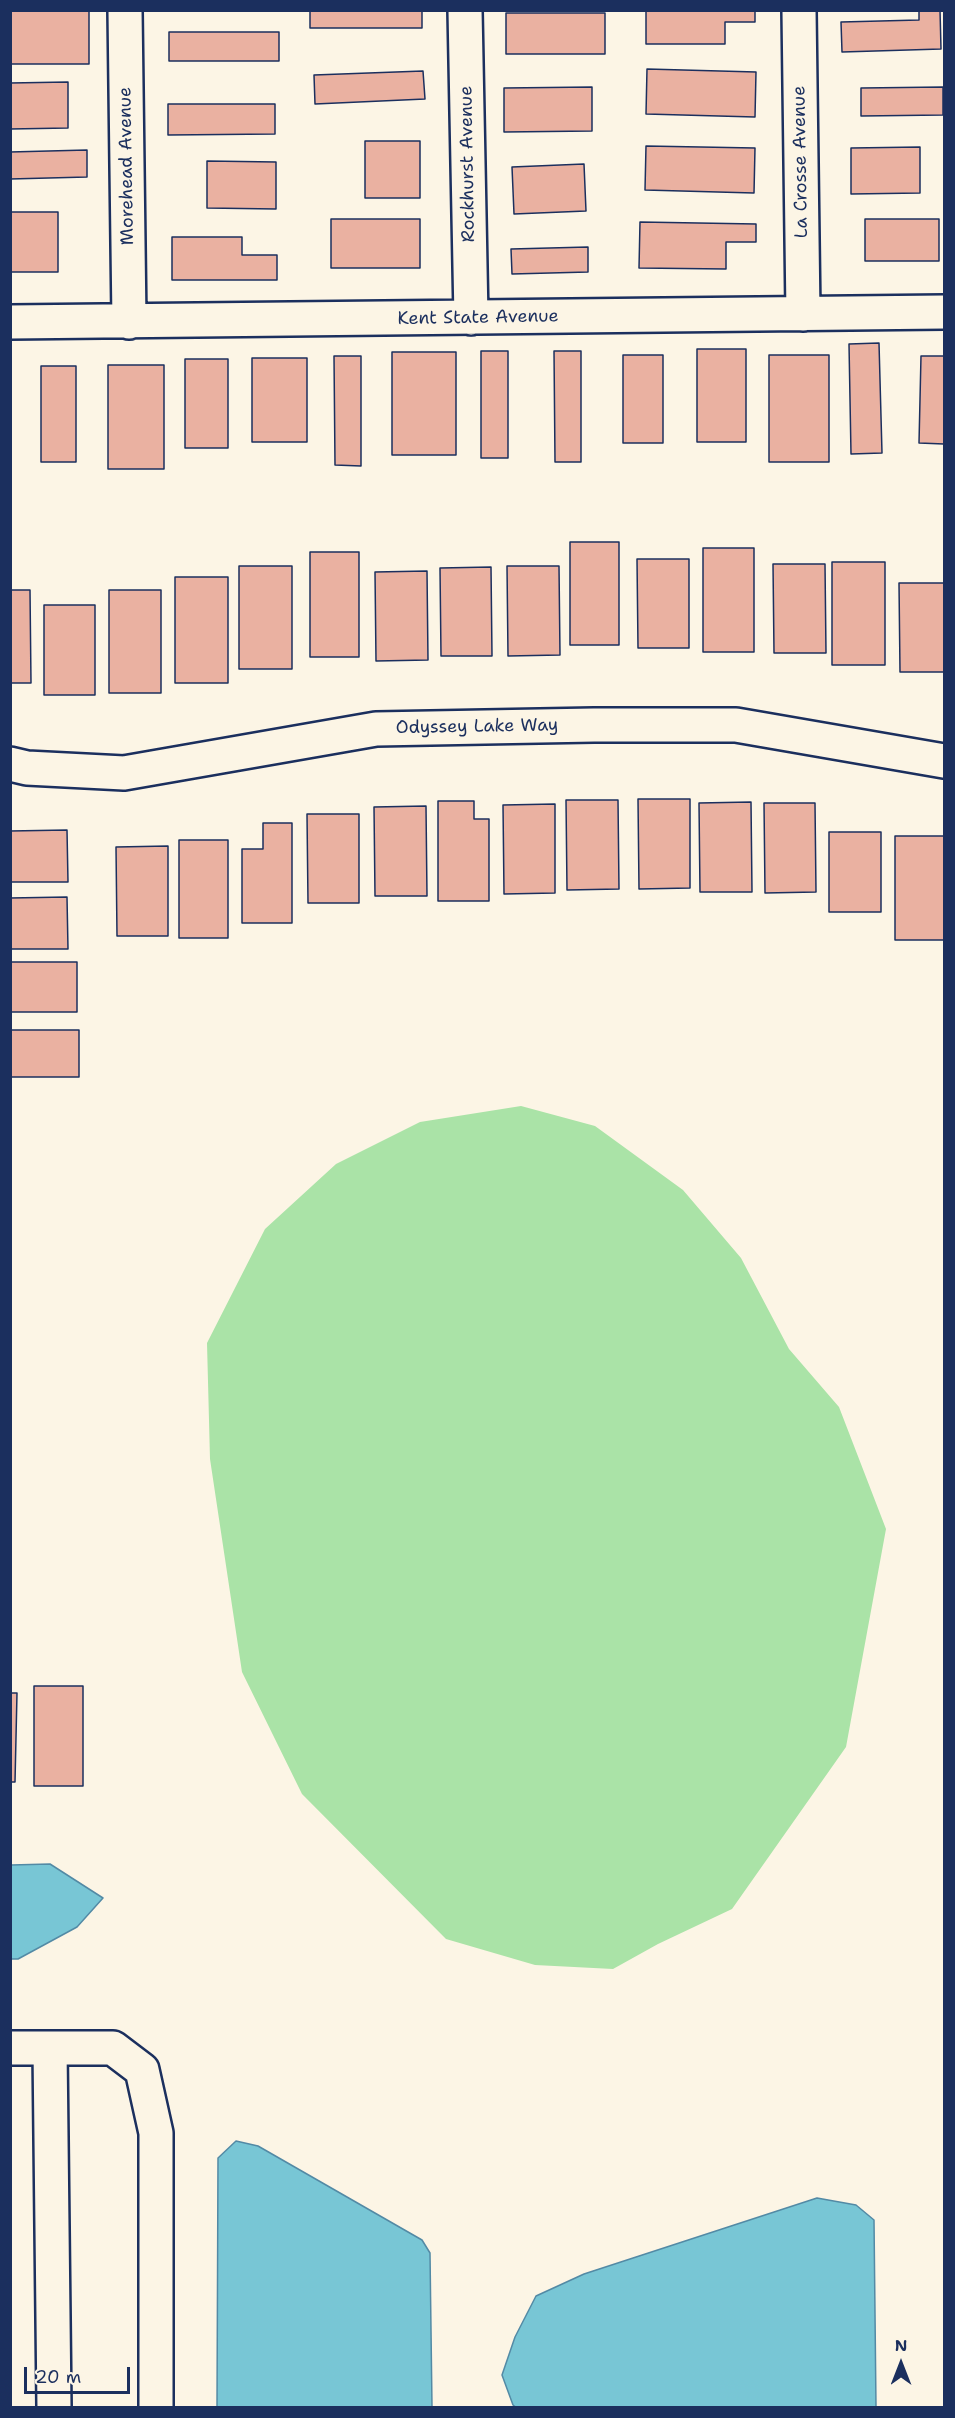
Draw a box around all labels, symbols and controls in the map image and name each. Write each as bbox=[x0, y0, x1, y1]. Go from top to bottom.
street label: Rockhurst Avenue bbox=[456, 86, 480, 242]
street label: La Crosse Avenue bbox=[789, 86, 813, 238]
street label: Morehead Avenue bbox=[115, 87, 139, 245]
street label: Kent State Avenue bbox=[397, 306, 559, 330]
street label: Odyssey Lake Way bbox=[395, 715, 559, 739]
north arrow bbox=[871, 2334, 931, 2394]
text: N bbox=[895, 2335, 907, 2356]
scale bar bbox=[27, 2355, 134, 2393]
text: 20 m bbox=[35, 2365, 81, 2389]

